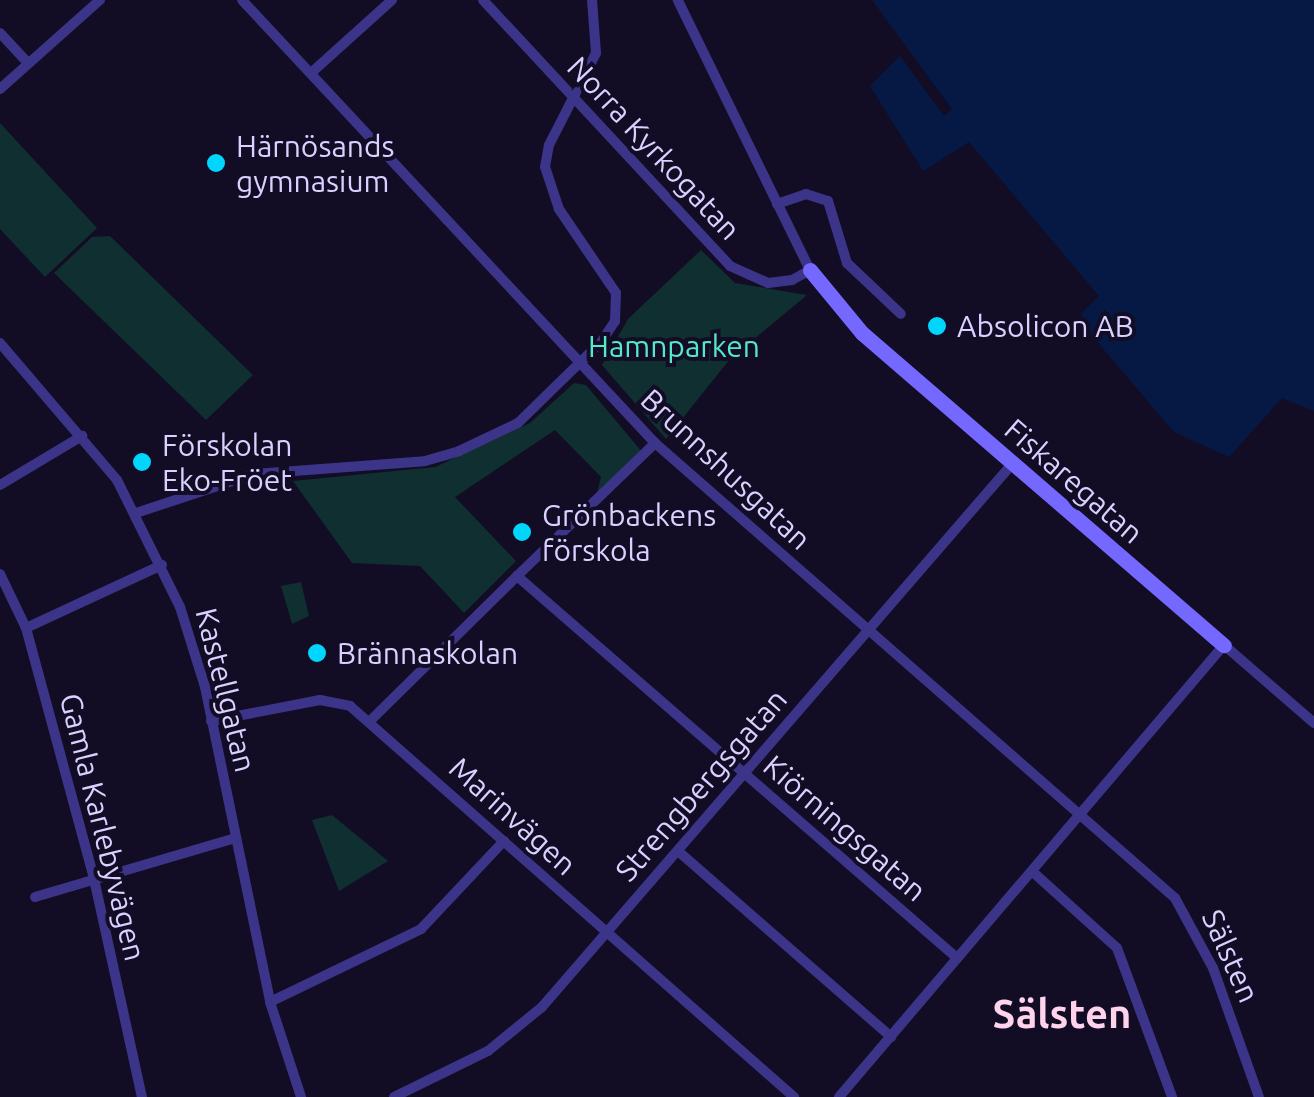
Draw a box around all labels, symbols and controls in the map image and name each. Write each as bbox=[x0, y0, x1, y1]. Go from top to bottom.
street label: Norra Kyrkogatan bbox=[560, 49, 748, 247]
place label: Härnösands gymnasium bbox=[236, 128, 395, 198]
marker: Härnösands gymnasium bbox=[205, 152, 227, 174]
place label: Absolicon AB bbox=[957, 308, 1134, 344]
marker: Absolicon AB bbox=[926, 315, 948, 337]
park label: Hamnparken bbox=[588, 328, 760, 364]
street label: Brunnshusgatan bbox=[634, 381, 818, 557]
street label: Fiskaregatan bbox=[997, 411, 1151, 551]
place label: Förskolan Eko-Fröet bbox=[162, 427, 292, 498]
marker: Förskolan Eko-Fröet bbox=[131, 451, 153, 473]
place label: Grönbackens förskola bbox=[542, 497, 716, 568]
marker: Grönbackens förskola bbox=[511, 521, 533, 543]
street label: Kastellgatan bbox=[188, 604, 264, 776]
place label: Brännaskolan bbox=[337, 635, 518, 671]
marker: Brännaskolan bbox=[306, 642, 328, 664]
street label: Strengbergsgatan bbox=[608, 682, 794, 888]
street label: Gamla Karlebyvägen bbox=[52, 690, 154, 964]
street label: Kiörningsgatan bbox=[756, 748, 934, 908]
street label: Marinvägen bbox=[442, 750, 584, 882]
street label: Sälsten bbox=[1195, 904, 1267, 1008]
district label: Sälsten bbox=[993, 990, 1131, 1038]

